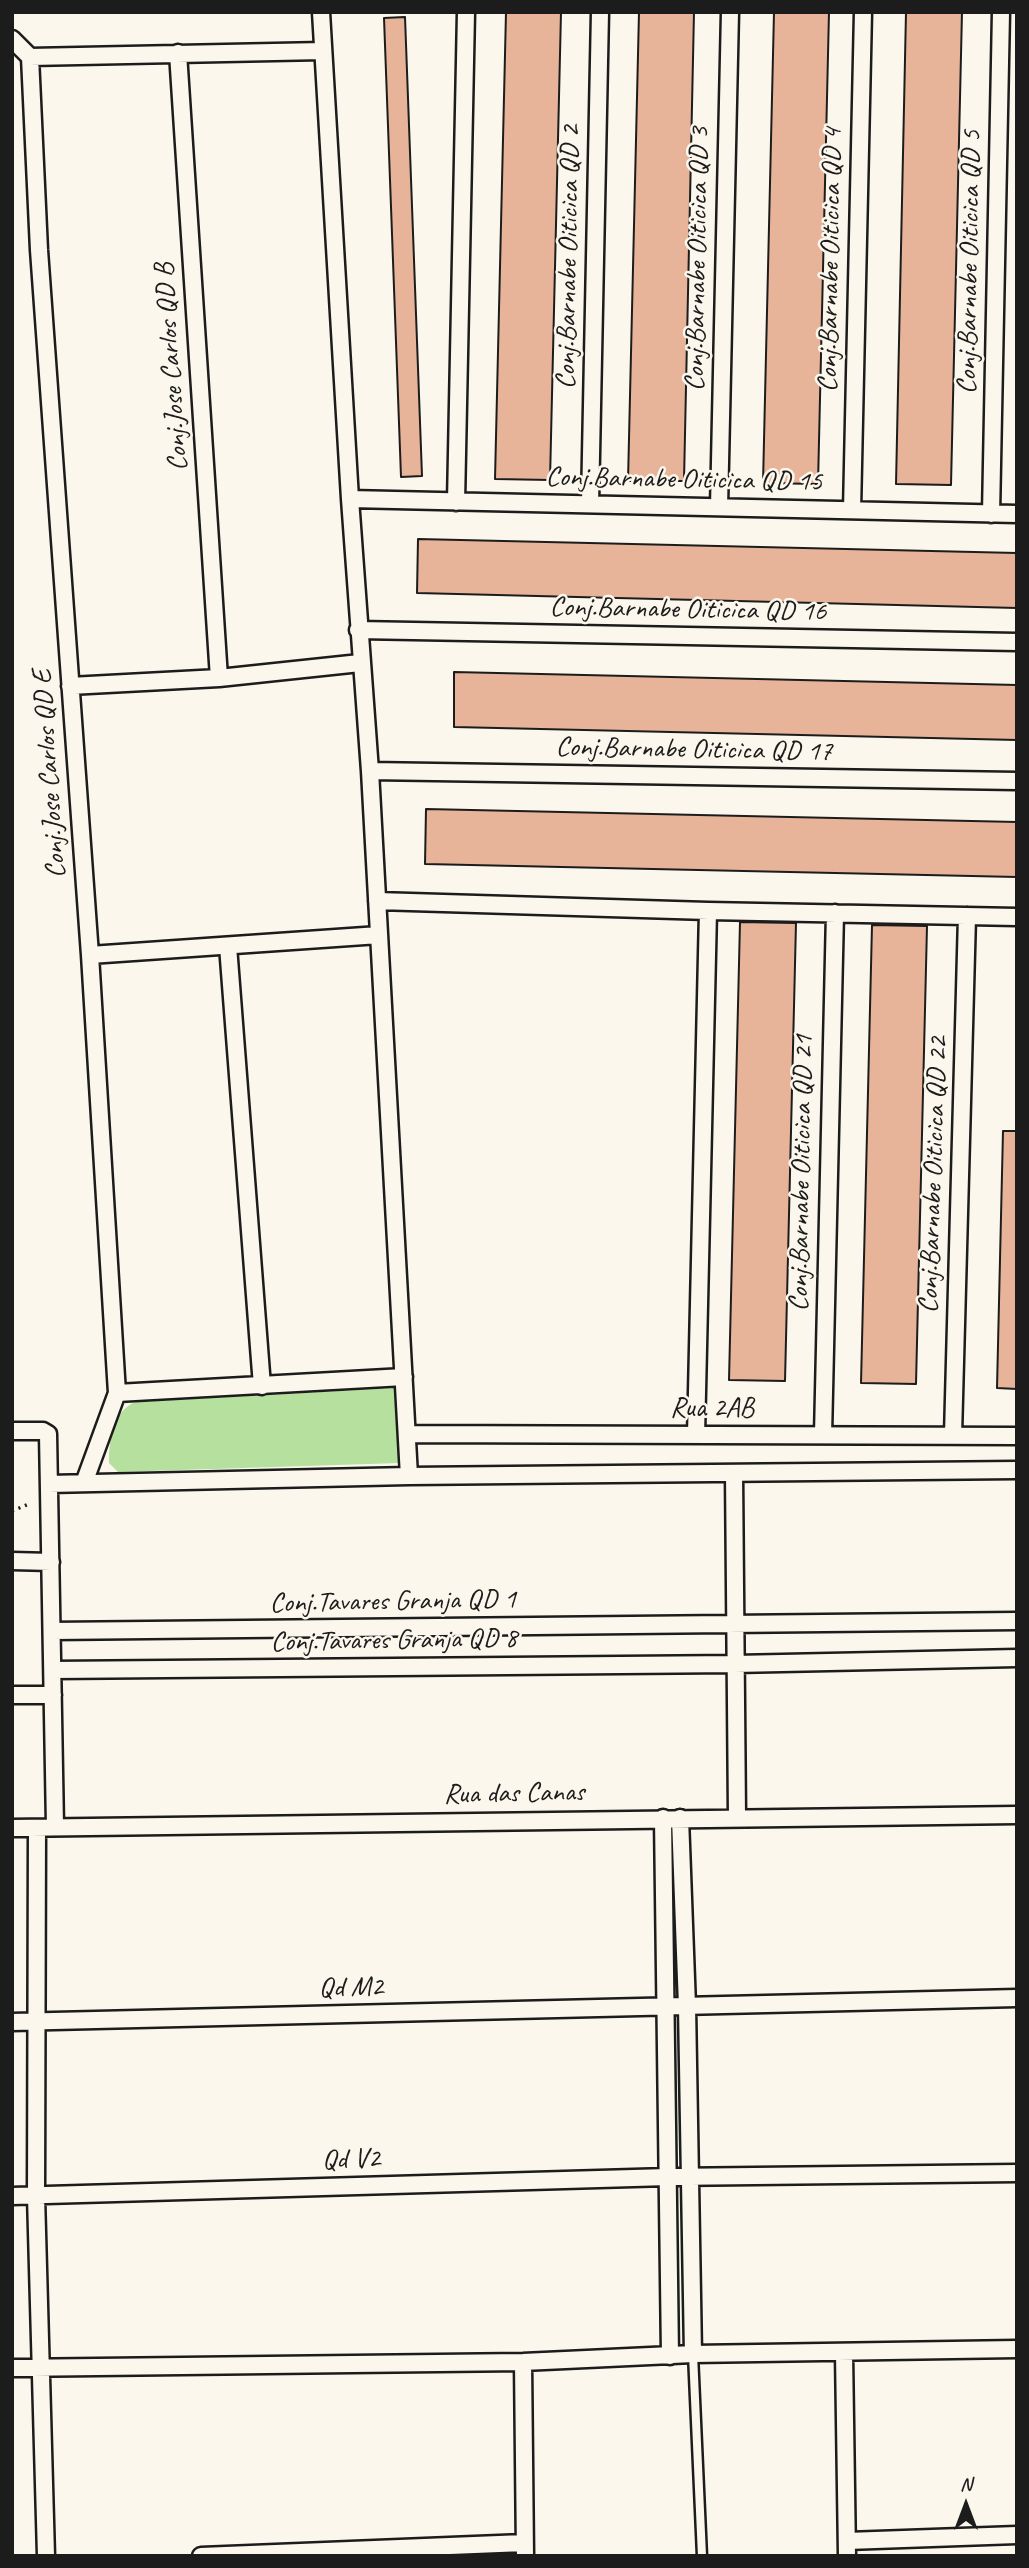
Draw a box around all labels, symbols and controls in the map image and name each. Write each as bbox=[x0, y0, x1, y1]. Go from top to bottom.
street label: Conj.Barnabe Oiticica QD 2 bbox=[550, 125, 588, 389]
street label: Conj.Barnabe Oiticica QD 3 bbox=[679, 127, 717, 391]
street label: Conj.Barnabe Oiticica QD 4 bbox=[812, 128, 850, 392]
street label: Conj.Barnabe Oiticica QD 5 bbox=[951, 130, 989, 394]
street label: Conj.Jose Carlos QD B bbox=[148, 262, 196, 472]
street label: Conj.Barnabe Oiticica QD 15 bbox=[545, 461, 823, 499]
street label: Conj.Barnabe Oiticica QD 16 bbox=[549, 591, 827, 629]
street label: Conj.Jose Carlos QD E bbox=[26, 669, 74, 879]
street label: Conj.Barnabe Oiticica QD 17 bbox=[555, 731, 833, 769]
street label: Conj.Barnabe Oiticica QD 21 bbox=[783, 1034, 821, 1312]
street label: Conj.Barnabe Oiticica QD 22 bbox=[912, 1036, 956, 1314]
street label: Rua 2AB bbox=[670, 1392, 754, 1426]
street label: Conj.Tavares Granja QD 1 bbox=[269, 1583, 517, 1621]
street label: Conj.Tavares Granja QD 8 bbox=[270, 1622, 518, 1660]
street label: Rua das Canas bbox=[443, 1776, 585, 1812]
street label: Qd M2 bbox=[318, 1971, 384, 2005]
street label: Qd V2 bbox=[321, 2142, 381, 2178]
north arrow bbox=[931, 2470, 1001, 2540]
text: N bbox=[960, 2472, 972, 2496]

